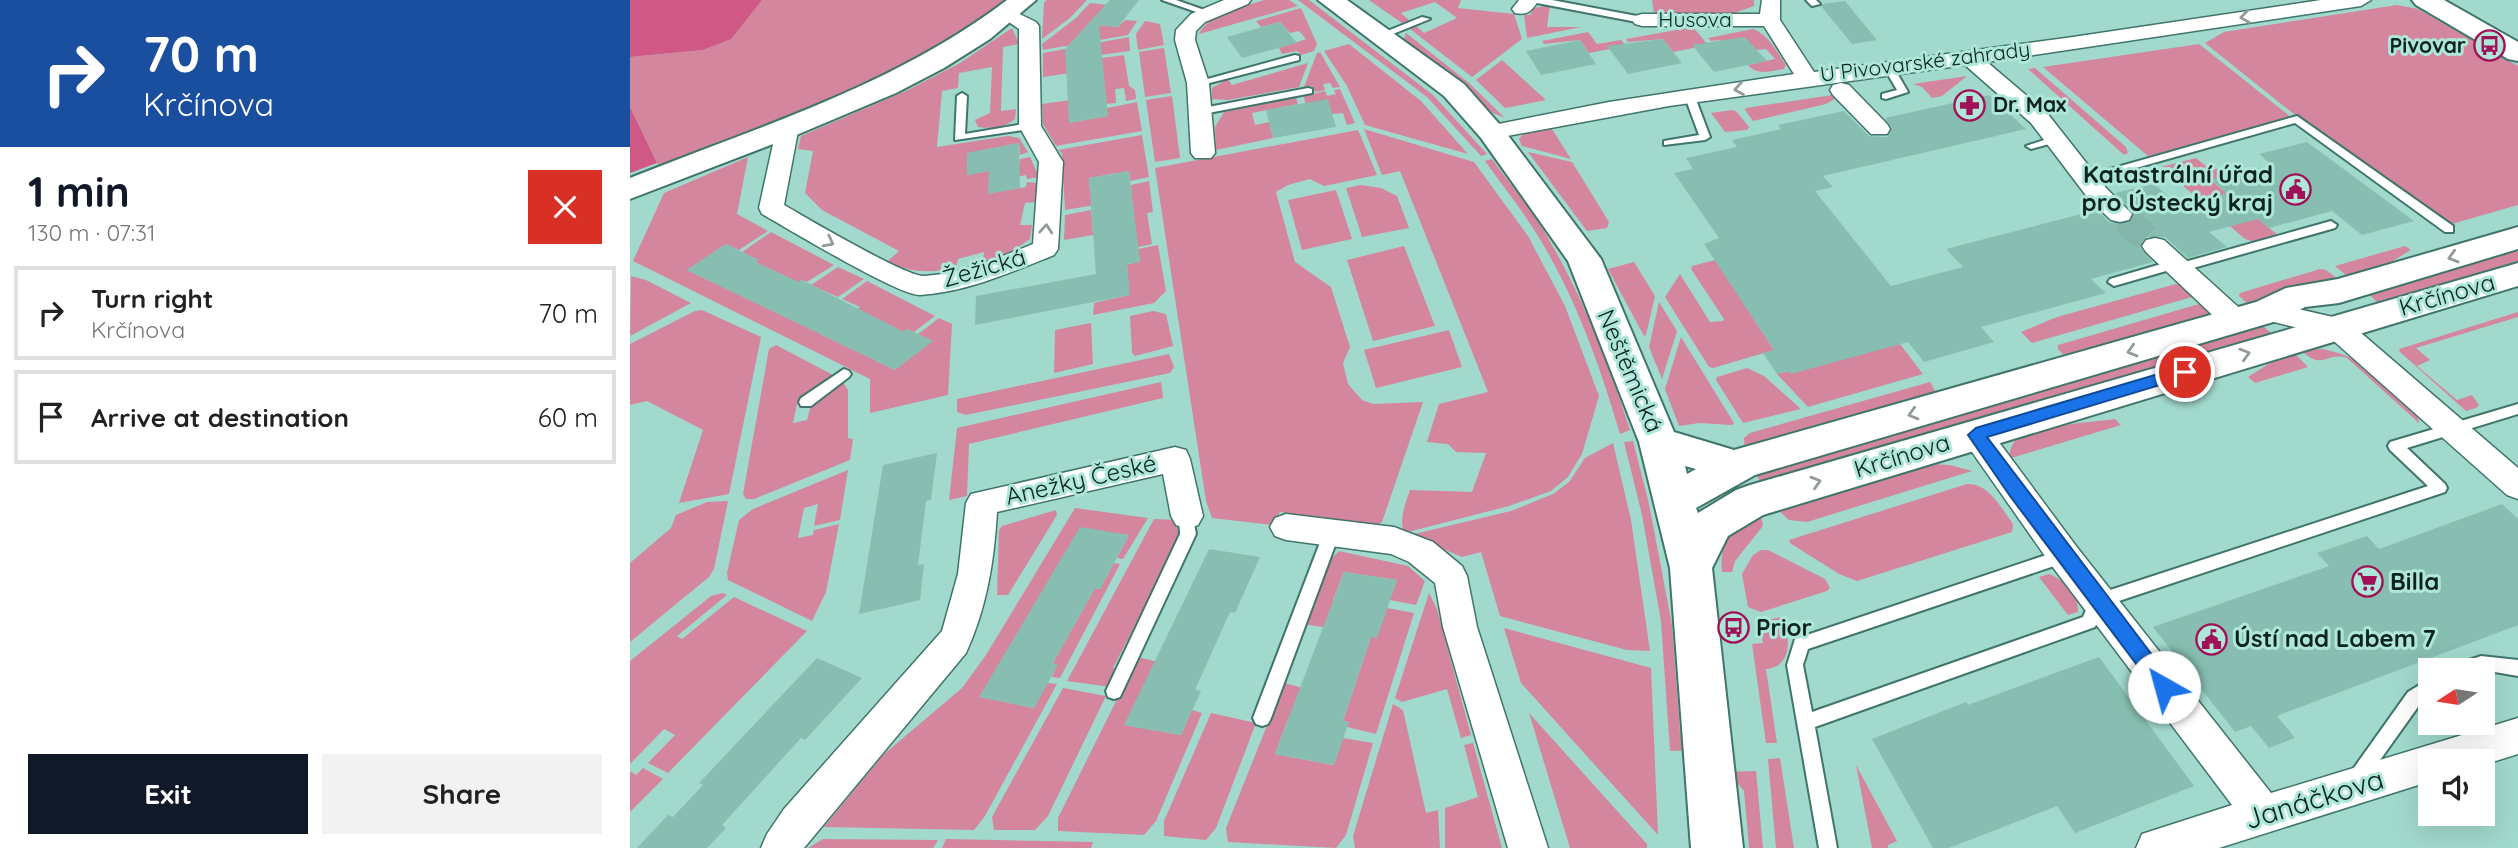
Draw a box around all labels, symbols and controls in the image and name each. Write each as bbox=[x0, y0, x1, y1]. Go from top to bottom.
street label: Husova bbox=[1658, 6, 1732, 32]
one-way arrow bbox=[2239, 9, 2250, 24]
text: 70 m bbox=[143, 23, 259, 84]
icon: right bbox=[28, 28, 119, 119]
bus stop icon: Pivovar bbox=[2472, 29, 2506, 63]
place label: Pivovar bbox=[2390, 32, 2466, 58]
street label: U Pivovarské zahrady bbox=[1818, 35, 2031, 87]
one-way arrow bbox=[1734, 81, 1745, 96]
text: Krčínova bbox=[143, 84, 274, 124]
pharmacy icon: Dr. Max bbox=[1953, 88, 1987, 122]
place label: Dr. Max bbox=[1993, 91, 2066, 117]
place label: Katastrální úřad pro Ústecký kraj bbox=[2082, 159, 2273, 217]
text: 1 min bbox=[28, 165, 130, 218]
button: close bbox=[528, 170, 602, 244]
public building icon: Katastrální úřad pro Ústecký kraj bbox=[2279, 172, 2313, 206]
text: 130 m · 07:31 bbox=[28, 218, 156, 247]
one-way arrow bbox=[1039, 223, 1054, 234]
one-way arrow bbox=[822, 234, 835, 248]
street label: Žežická bbox=[939, 241, 1029, 293]
one-way arrow bbox=[2447, 249, 2459, 264]
street label: Krčínova bbox=[2395, 266, 2498, 322]
text: Turn right bbox=[91, 282, 213, 315]
icon: right bbox=[32, 294, 70, 332]
text: 70 m bbox=[538, 297, 598, 330]
street label: Neštěmická bbox=[1592, 305, 1670, 437]
text: Krčínova bbox=[91, 315, 185, 344]
one-way arrow bbox=[2126, 342, 2138, 357]
pin bbox=[2155, 342, 2215, 402]
one-way arrow bbox=[2239, 348, 2251, 363]
icon: arrive bbox=[2166, 353, 2204, 391]
icon: arrive bbox=[32, 398, 70, 436]
text: Arrive at destination bbox=[91, 401, 349, 434]
text: 60 m bbox=[538, 401, 598, 434]
one-way arrow bbox=[1907, 405, 1919, 420]
street label: Krčínova bbox=[1850, 426, 1953, 484]
street label: Anežky České bbox=[1002, 447, 1159, 511]
one-way arrow bbox=[1809, 476, 1821, 491]
supermarket icon: Billa bbox=[2350, 565, 2384, 599]
place label: Billa bbox=[2390, 566, 2439, 596]
bus stop icon: Prior bbox=[1716, 611, 1750, 645]
place label: Prior bbox=[1756, 612, 1812, 642]
public building icon: Ústí nad Labem 7 bbox=[2194, 622, 2228, 656]
place label: Ústí nad Labem 7 bbox=[2234, 623, 2436, 653]
position arrow bbox=[2127, 650, 2201, 724]
north arrow bbox=[2418, 658, 2496, 735]
map controls bbox=[2418, 658, 2495, 826]
button: sound bbox=[2418, 749, 2495, 826]
button: Exit bbox=[28, 754, 308, 834]
button: Share bbox=[322, 754, 602, 834]
street label: Janáčkova bbox=[2240, 761, 2388, 836]

